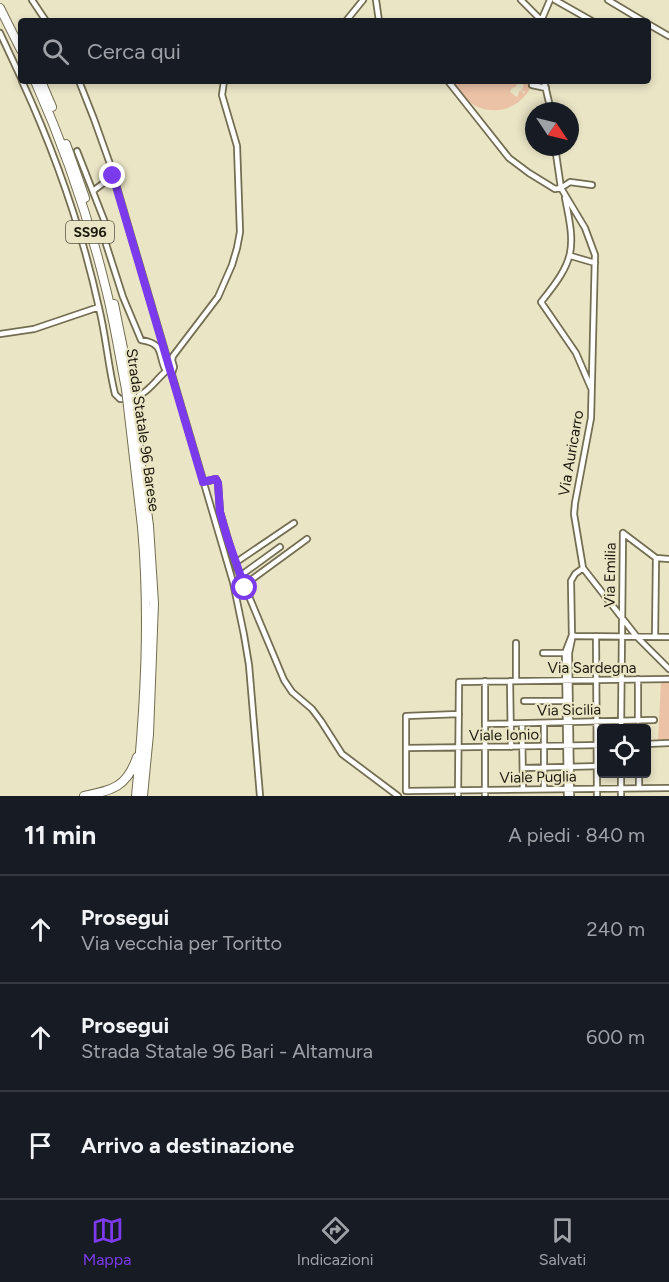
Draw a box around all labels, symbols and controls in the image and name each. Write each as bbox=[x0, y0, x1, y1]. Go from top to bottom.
search box bbox=[18, 18, 651, 84]
icon: search bbox=[39, 35, 72, 68]
text: Cerca qui bbox=[87, 38, 181, 65]
north arrow bbox=[525, 102, 579, 156]
route end bbox=[99, 162, 125, 188]
road number: SS96 bbox=[66, 221, 114, 243]
street label: Strada Statale 96 Barese bbox=[123, 347, 163, 513]
street label: Via Auricarro bbox=[555, 408, 587, 497]
street label: Via Emilia bbox=[600, 542, 620, 608]
route start bbox=[231, 574, 257, 600]
street label: Via Sardegna bbox=[548, 659, 636, 677]
street label: Via Sicilia bbox=[537, 700, 601, 720]
map controls bbox=[597, 724, 651, 778]
button: locate bbox=[597, 724, 651, 778]
street label: Viale Ionio bbox=[469, 725, 539, 745]
street label: Viale Puglia bbox=[499, 767, 577, 787]
text: 11 min bbox=[24, 819, 96, 851]
text: A piedi · 840 m bbox=[508, 823, 645, 847]
text: Prosegui bbox=[81, 904, 169, 931]
icon: ahead bbox=[24, 913, 57, 946]
text: 240 m bbox=[587, 917, 645, 941]
text: Via vecchia per Toritto bbox=[81, 931, 282, 955]
text: Prosegui bbox=[81, 1012, 169, 1039]
icon: ahead bbox=[24, 1021, 57, 1054]
text: 600 m bbox=[586, 1025, 645, 1049]
text: Strada Statale 96 Bari - Altamura bbox=[81, 1039, 373, 1063]
icon: arrive bbox=[24, 1129, 57, 1162]
text: Arrivo a destinazione bbox=[81, 1132, 294, 1159]
tab: Mappa bbox=[83, 1214, 131, 1269]
tab: Indicazioni bbox=[297, 1214, 373, 1269]
tab: Salvati bbox=[539, 1214, 586, 1269]

